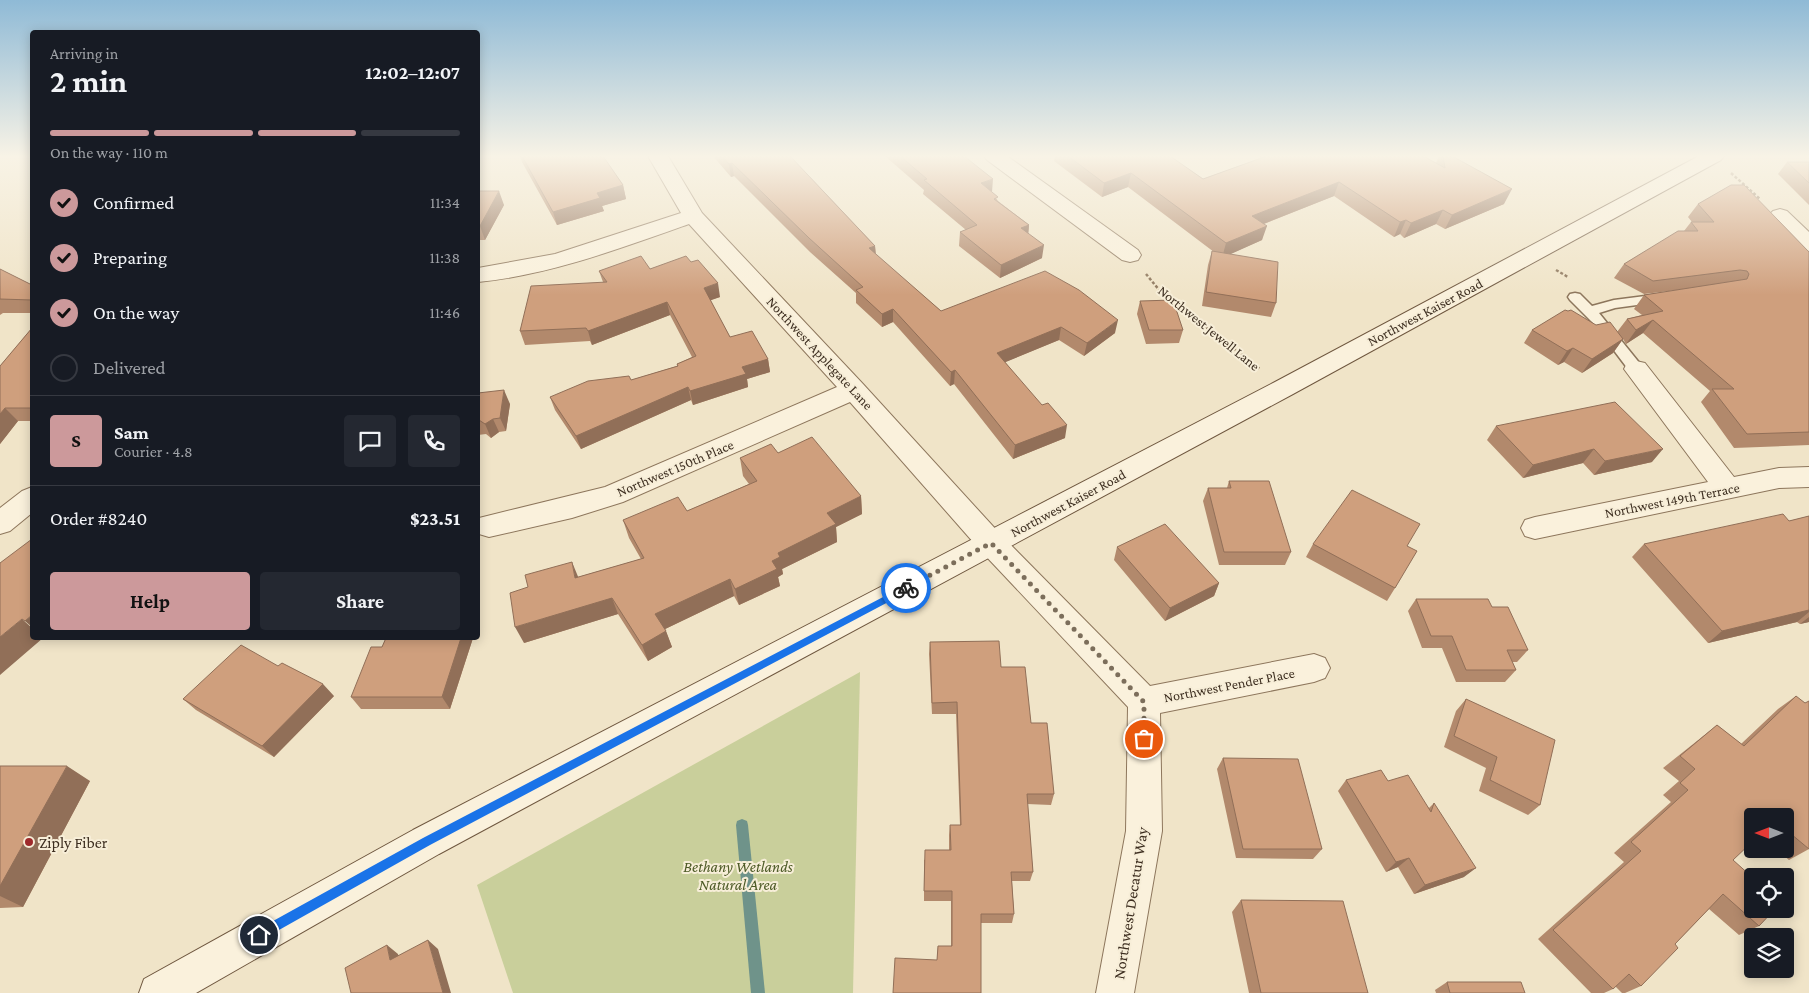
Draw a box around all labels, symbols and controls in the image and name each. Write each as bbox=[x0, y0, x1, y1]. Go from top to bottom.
text: Arriving in bbox=[50, 45, 118, 62]
text: 12:02–12:07 bbox=[365, 62, 460, 83]
text: 2 min bbox=[50, 63, 127, 99]
text: On the way · 110 m bbox=[50, 144, 168, 161]
icon: check bbox=[50, 189, 78, 217]
text: Confirmed bbox=[93, 192, 174, 213]
text: 11:34 bbox=[430, 194, 460, 211]
icon: check bbox=[50, 244, 78, 272]
text: Preparing bbox=[93, 247, 167, 268]
text: 11:38 bbox=[430, 249, 460, 266]
street label: Northwest Kaiser Road bbox=[1365, 275, 1486, 349]
street label: Northwest Jewell Lane bbox=[1155, 282, 1263, 374]
street label: Northwest Applegate Lane bbox=[764, 293, 876, 413]
icon: check bbox=[50, 299, 78, 327]
text: On the way bbox=[93, 302, 179, 323]
text: 11:46 bbox=[429, 304, 460, 321]
text: Delivered bbox=[93, 357, 166, 378]
button: chat bbox=[344, 415, 396, 467]
button: phone bbox=[408, 415, 460, 467]
text: Sam bbox=[114, 422, 149, 443]
text: S bbox=[71, 430, 81, 451]
street label: Northwest 150th Place bbox=[614, 436, 736, 500]
text: Courier · 4.8 bbox=[114, 443, 193, 460]
street label: Northwest Kaiser Road bbox=[1008, 466, 1129, 540]
street label: Northwest 149th Terrace bbox=[1603, 479, 1741, 521]
text: Order #8240 bbox=[50, 508, 147, 529]
text: $23.51 bbox=[410, 508, 460, 529]
courier bbox=[881, 563, 931, 613]
button: Help bbox=[50, 572, 250, 630]
button: Share bbox=[260, 572, 460, 630]
icon: bike bbox=[892, 574, 920, 602]
street label: Northwest Pender Place bbox=[1162, 664, 1296, 706]
pin bbox=[1123, 718, 1165, 760]
icon: bag bbox=[1130, 725, 1158, 753]
north arrow bbox=[1744, 808, 1794, 858]
map controls bbox=[1744, 808, 1794, 978]
street label: Northwest Decatur Way bbox=[1110, 825, 1152, 981]
place label: Ziply Fiber bbox=[39, 834, 108, 852]
marker: Ziply Fiber bbox=[23, 836, 35, 848]
park label: Bethany Wetlands Natural Area bbox=[683, 858, 793, 893]
button: locate bbox=[1744, 868, 1794, 918]
pin bbox=[238, 914, 280, 956]
icon: home bbox=[245, 921, 273, 949]
button: layers bbox=[1744, 928, 1794, 978]

